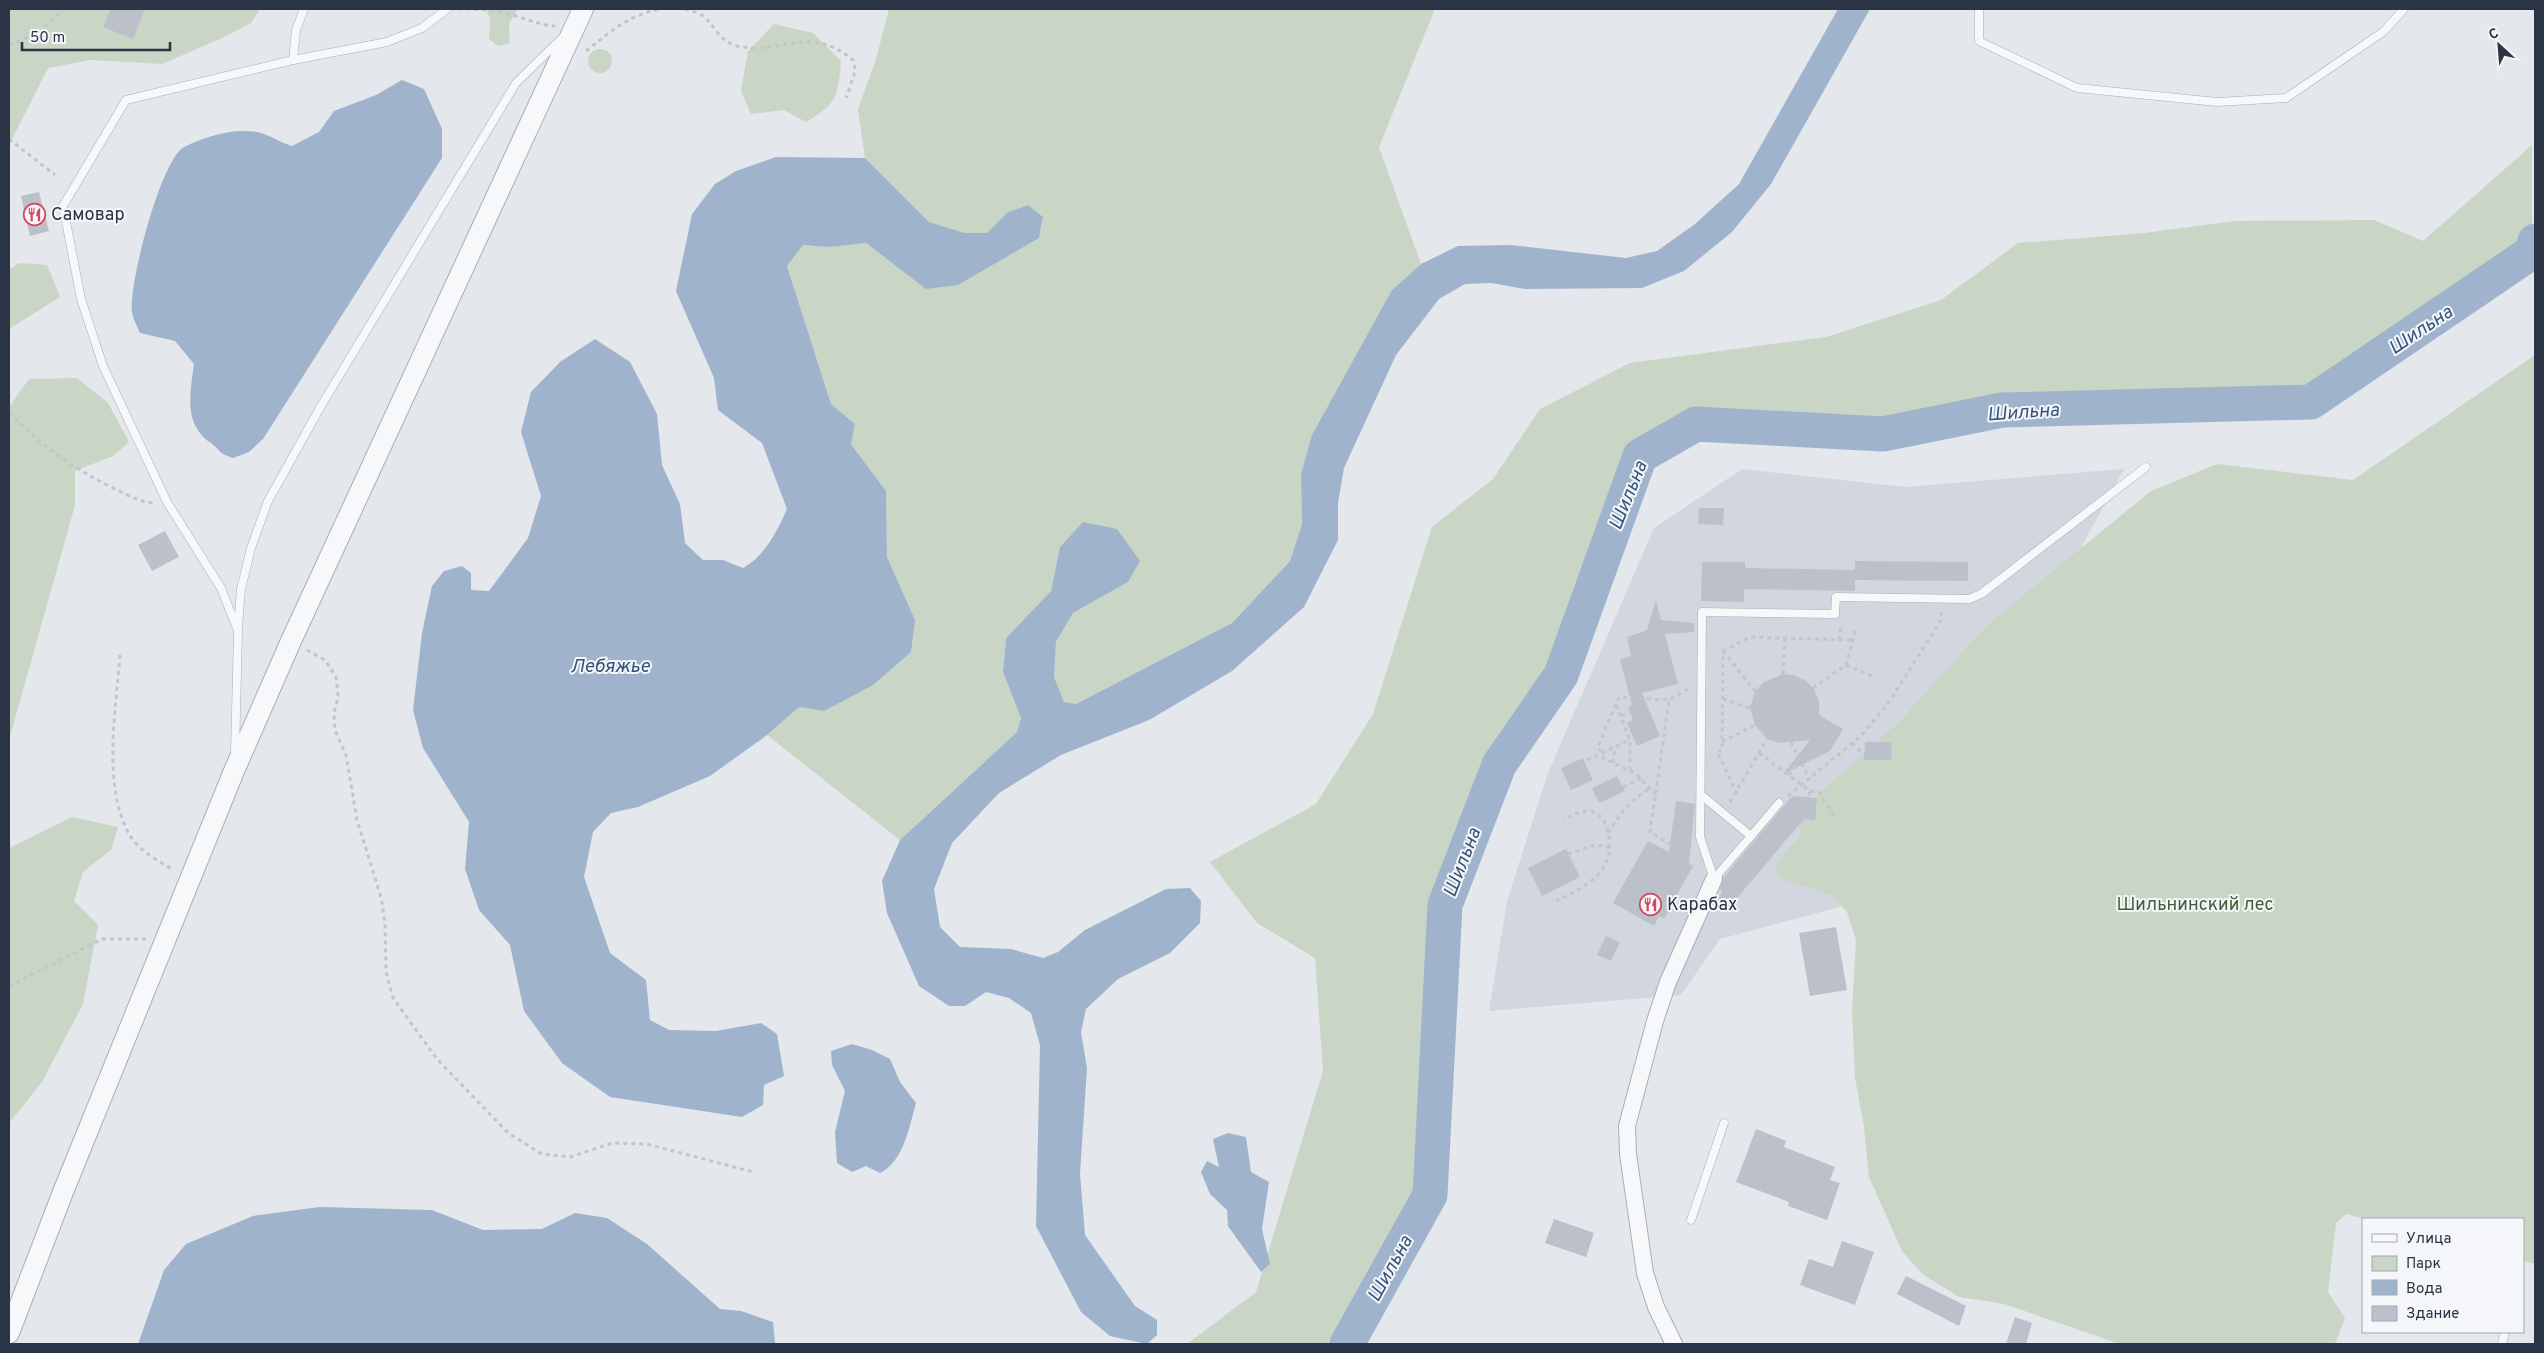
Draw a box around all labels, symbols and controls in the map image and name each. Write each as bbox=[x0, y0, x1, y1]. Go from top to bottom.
scale bar bbox=[22, 20, 170, 52]
north arrow bbox=[2474, 20, 2524, 70]
text: С bbox=[2486, 25, 2502, 44]
text: 50 m bbox=[30, 29, 65, 48]
restaurant icon: Самовар bbox=[23, 202, 47, 226]
place label: Самовар bbox=[51, 204, 125, 227]
water label: Шильна bbox=[2385, 300, 2458, 361]
water label: Шильна bbox=[1986, 398, 2060, 427]
water label: Шильна bbox=[1604, 458, 1654, 534]
water label: Лебяжье bbox=[570, 655, 650, 679]
water label: Шильна bbox=[1439, 825, 1487, 901]
restaurant icon: Карабах bbox=[1639, 892, 1663, 916]
place label: Карабах bbox=[1667, 894, 1737, 917]
park label: Шильнинский лес bbox=[2116, 894, 2274, 917]
legend bbox=[2362, 1218, 2524, 1333]
text: Улица bbox=[2406, 1230, 2451, 1249]
water label: Шильна bbox=[1363, 1231, 1419, 1306]
text: Парк bbox=[2406, 1255, 2441, 1274]
text: Вода bbox=[2406, 1280, 2442, 1299]
text: Здание bbox=[2406, 1305, 2459, 1324]

